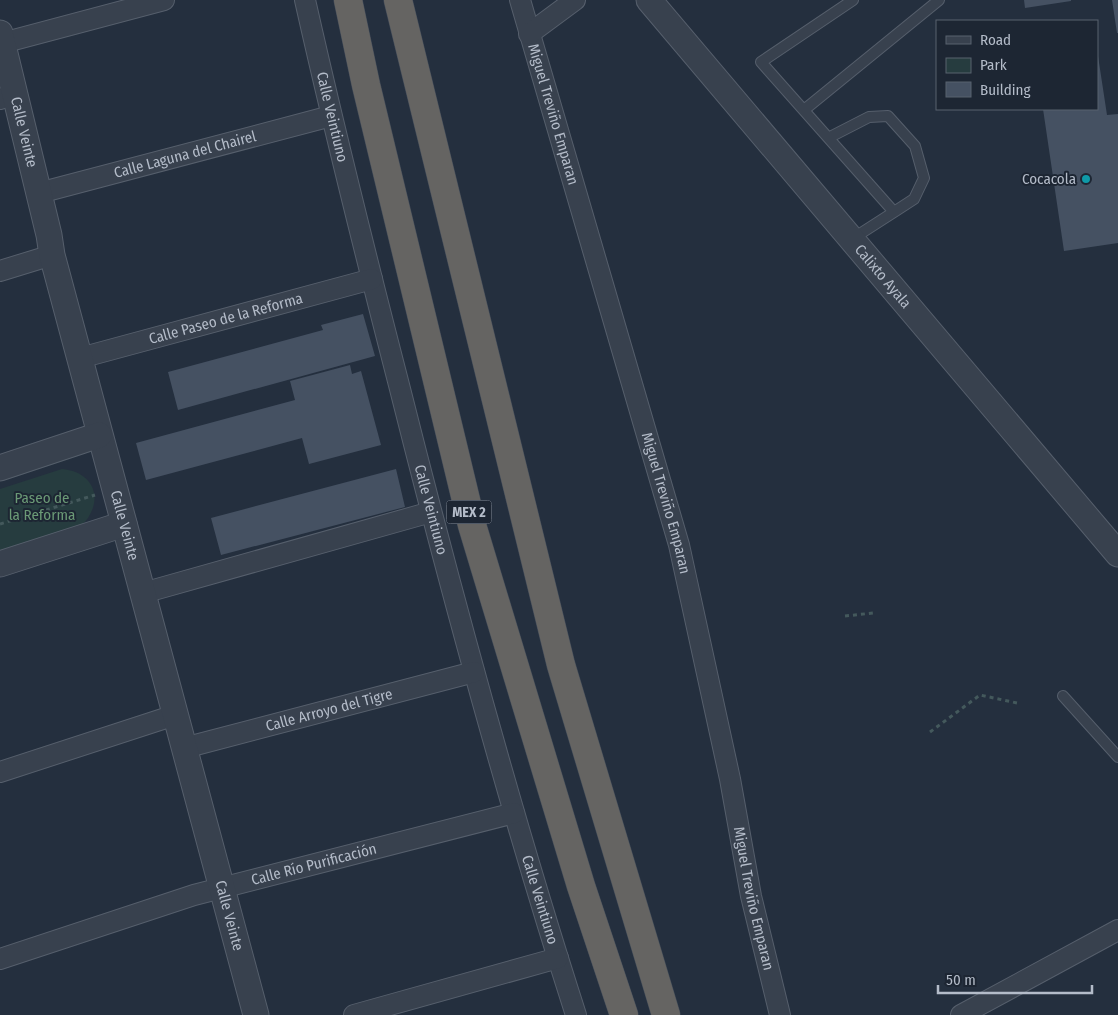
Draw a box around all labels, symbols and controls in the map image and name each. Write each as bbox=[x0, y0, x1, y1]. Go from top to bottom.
legend bbox=[936, 20, 1098, 110]
text: Road bbox=[980, 31, 1011, 49]
street label: Miguel Treviño Emparan bbox=[524, 41, 582, 187]
text: Park bbox=[980, 56, 1007, 74]
street label: Calle Veintiuno bbox=[313, 70, 352, 164]
text: Building bbox=[980, 81, 1031, 99]
street label: Calle Veinte bbox=[7, 95, 41, 169]
street label: Calle Laguna del Chairel bbox=[112, 127, 258, 182]
place label: Cocacola bbox=[1022, 170, 1076, 188]
marker: Cocacola bbox=[1080, 173, 1092, 185]
street label: Calixto Ayala bbox=[851, 241, 915, 312]
street label: Calle Paseo de la Reforma bbox=[147, 289, 305, 348]
street label: Miguel Treviño Emparan bbox=[638, 430, 694, 576]
street label: Calle Veintiuno bbox=[411, 463, 451, 557]
street label: Calle Veinte bbox=[107, 488, 143, 562]
park label: Paseo de la Reforma bbox=[9, 489, 75, 524]
road number: MEX 2 bbox=[446, 501, 492, 524]
street label: Calle Arroyo del Tigre bbox=[264, 685, 394, 735]
street label: Miguel Treviño Emparan bbox=[730, 825, 778, 972]
street label: Calle Río Purificación bbox=[249, 840, 378, 889]
street label: Calle Veintiuno bbox=[518, 853, 562, 947]
street label: Calle Veinte bbox=[211, 878, 247, 953]
scale bar bbox=[938, 962, 1092, 994]
text: 50 m bbox=[946, 971, 976, 989]

